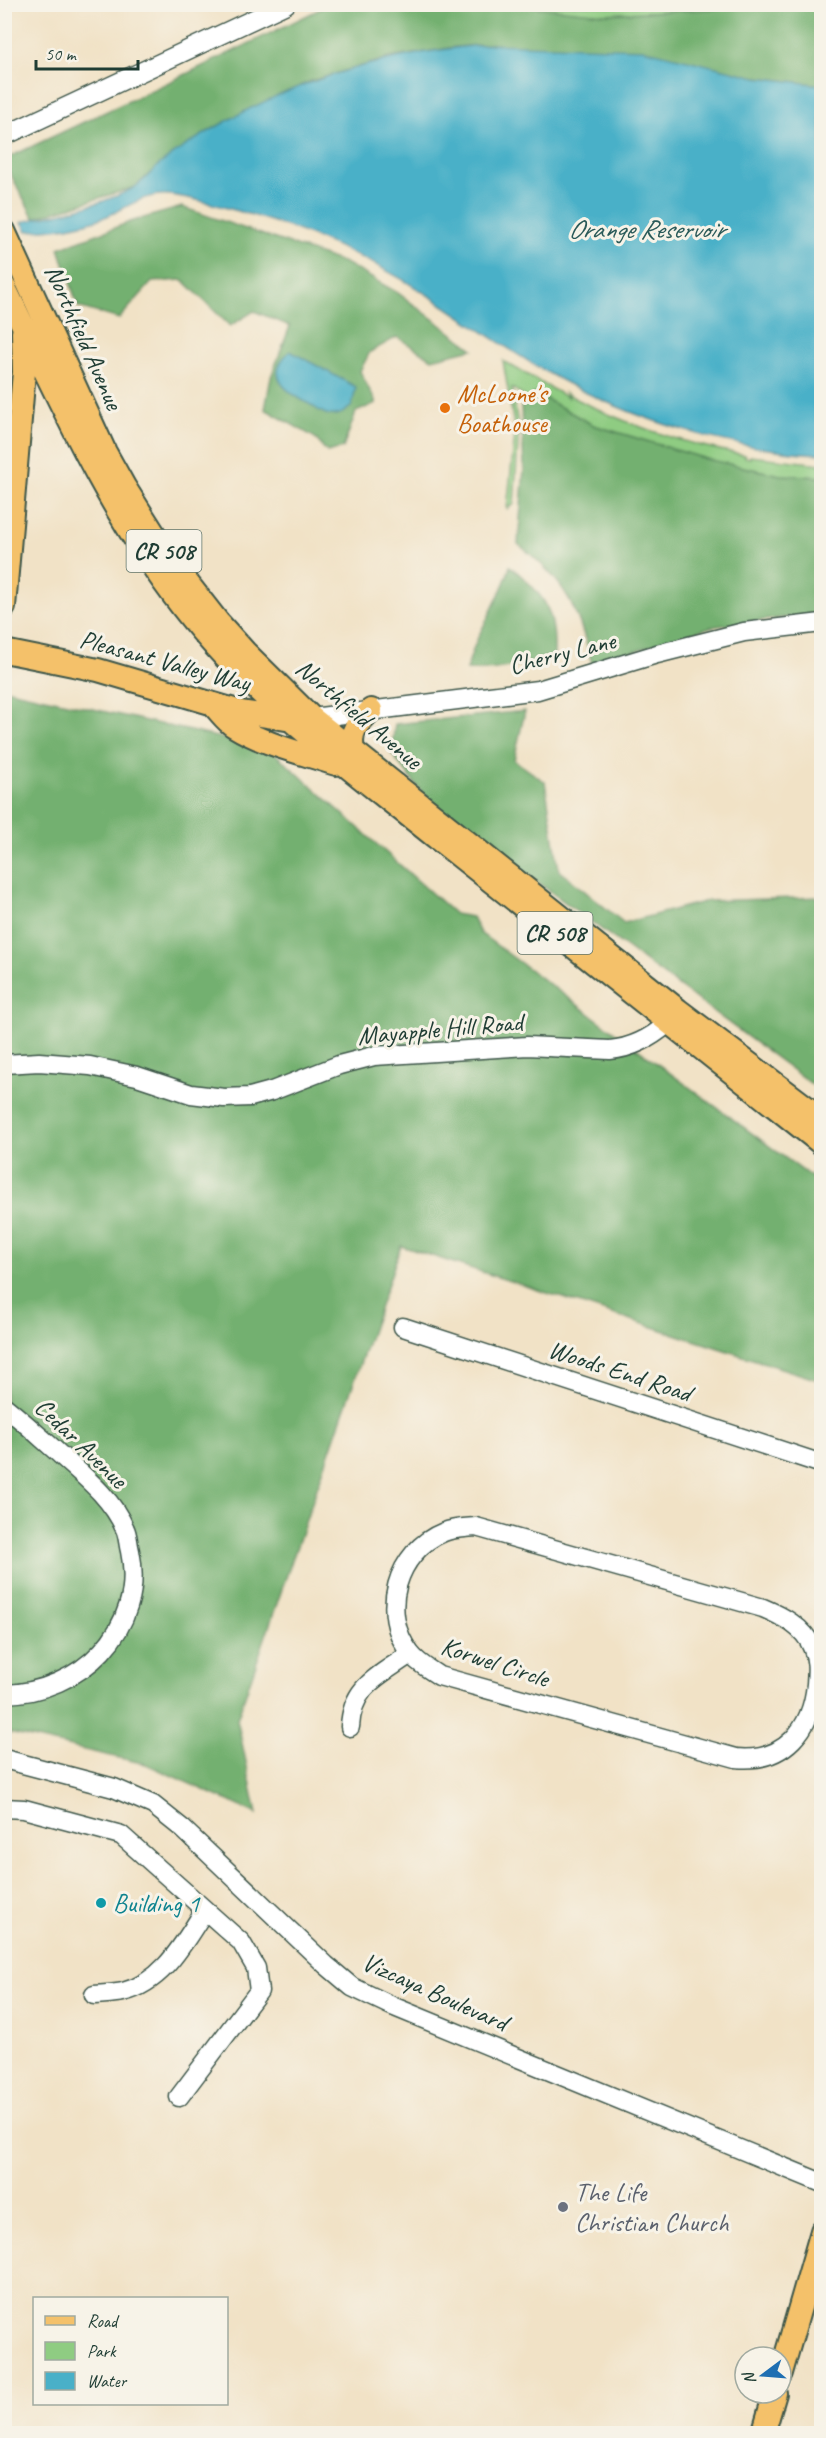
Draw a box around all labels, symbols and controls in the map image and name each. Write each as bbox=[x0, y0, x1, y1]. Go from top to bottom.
scale bar bbox=[36, 33, 138, 71]
text: 50 m bbox=[45, 43, 78, 65]
water label: Orange Reservoir bbox=[568, 212, 729, 246]
street label: Northfield Avenue bbox=[37, 259, 131, 416]
place label: McLoone's Boathouse bbox=[457, 377, 549, 440]
marker: McLoone's Boathouse bbox=[438, 401, 452, 415]
road number: CR 508 bbox=[126, 530, 201, 572]
street label: Pleasant Valley Way bbox=[76, 622, 256, 700]
street label: Cherry Lane bbox=[505, 624, 620, 682]
street label: Northfield Avenue bbox=[289, 651, 430, 778]
road number: CR 508 bbox=[518, 912, 592, 954]
street label: Mayapple Hill Road bbox=[356, 1005, 528, 1053]
street label: Woods End Road bbox=[545, 1332, 699, 1411]
street label: Cedar Avenue bbox=[28, 1391, 136, 1496]
street label: Korwel Circle bbox=[437, 1629, 555, 1696]
place label: Building 1 bbox=[113, 1887, 201, 1920]
marker: Building 1 bbox=[94, 1896, 108, 1910]
street label: Vizcaya Boulevard bbox=[357, 1945, 516, 2040]
place label: The Life Christian Church bbox=[575, 2176, 730, 2239]
marker: The Life Christian Church bbox=[556, 2200, 570, 2214]
legend bbox=[33, 2297, 228, 2405]
text: Road bbox=[87, 2310, 120, 2332]
text: Park bbox=[87, 2340, 117, 2362]
north arrow bbox=[733, 2345, 793, 2405]
text: N bbox=[738, 2368, 761, 2386]
text: Water bbox=[87, 2370, 128, 2392]

